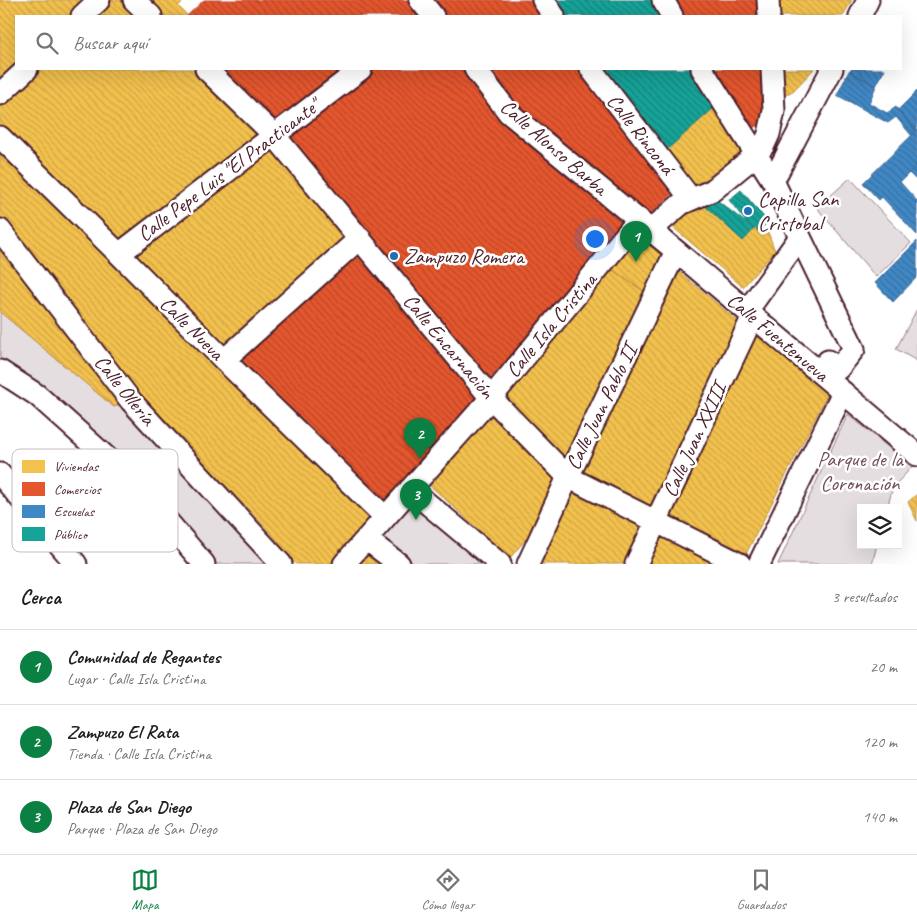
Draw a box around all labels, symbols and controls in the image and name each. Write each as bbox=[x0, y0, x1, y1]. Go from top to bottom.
search box bbox=[15, 15, 902, 70]
icon: search bbox=[33, 29, 61, 57]
text: Buscar aquí bbox=[73, 31, 147, 55]
street label: Calle Rinconá bbox=[601, 88, 682, 181]
street label: Calle Pepe Luis "El Practicante" bbox=[132, 91, 327, 247]
street label: Calle Alonso Barba bbox=[495, 93, 615, 202]
place label: Capilla San Cristobal bbox=[758, 186, 839, 236]
marker: Capilla San Cristobal bbox=[742, 205, 754, 217]
pin: 1 bbox=[620, 221, 652, 262]
your location bbox=[582, 226, 608, 252]
place label: Zampuzo Romera bbox=[404, 243, 526, 269]
marker: Zampuzo Romera bbox=[388, 250, 400, 262]
street label: Calle Isla Cristina bbox=[500, 266, 604, 383]
street label: Calle Fuentenueva bbox=[722, 287, 835, 388]
street label: Calle Encarnación bbox=[398, 288, 501, 404]
street label: Calle Nueva bbox=[155, 291, 231, 367]
street label: Calle Juan Pablo II bbox=[560, 336, 644, 474]
street label: Calle Ollería bbox=[89, 350, 162, 432]
street label: Calle Juan XXIII bbox=[656, 375, 734, 501]
pin: 2 bbox=[404, 418, 436, 459]
park label: Parque de la Coronación bbox=[817, 446, 904, 496]
legend bbox=[12, 449, 178, 552]
text: Viviendas bbox=[54, 458, 99, 475]
pin: 3 bbox=[400, 479, 432, 520]
text: Comercios bbox=[54, 481, 102, 498]
text: Escuelas bbox=[54, 503, 95, 520]
map controls bbox=[857, 504, 902, 549]
button: layers bbox=[857, 504, 902, 549]
text: Público bbox=[54, 526, 89, 543]
text: Cerca bbox=[20, 584, 61, 610]
text: 3 resultados bbox=[832, 587, 897, 607]
text: Comunidad de Regantes bbox=[67, 645, 220, 669]
text: 1 bbox=[32, 657, 40, 677]
text: 20 m bbox=[870, 657, 897, 677]
text: Lugar · Calle Isla Cristina bbox=[67, 669, 206, 689]
text: Zampuzo El Rata bbox=[67, 720, 178, 744]
text: 2 bbox=[32, 732, 40, 752]
text: 120 m bbox=[863, 732, 897, 752]
text: Tienda · Calle Isla Cristina bbox=[67, 744, 211, 764]
text: Plaza de San Diego bbox=[67, 795, 191, 819]
text: 3 bbox=[32, 807, 40, 827]
text: 140 m bbox=[863, 807, 897, 827]
text: Parque · Plaza de San Diego bbox=[67, 819, 217, 839]
tab: Mapa bbox=[131, 866, 159, 913]
tab: Cómo llegar bbox=[421, 866, 474, 913]
tab: Guardados bbox=[737, 866, 786, 913]

